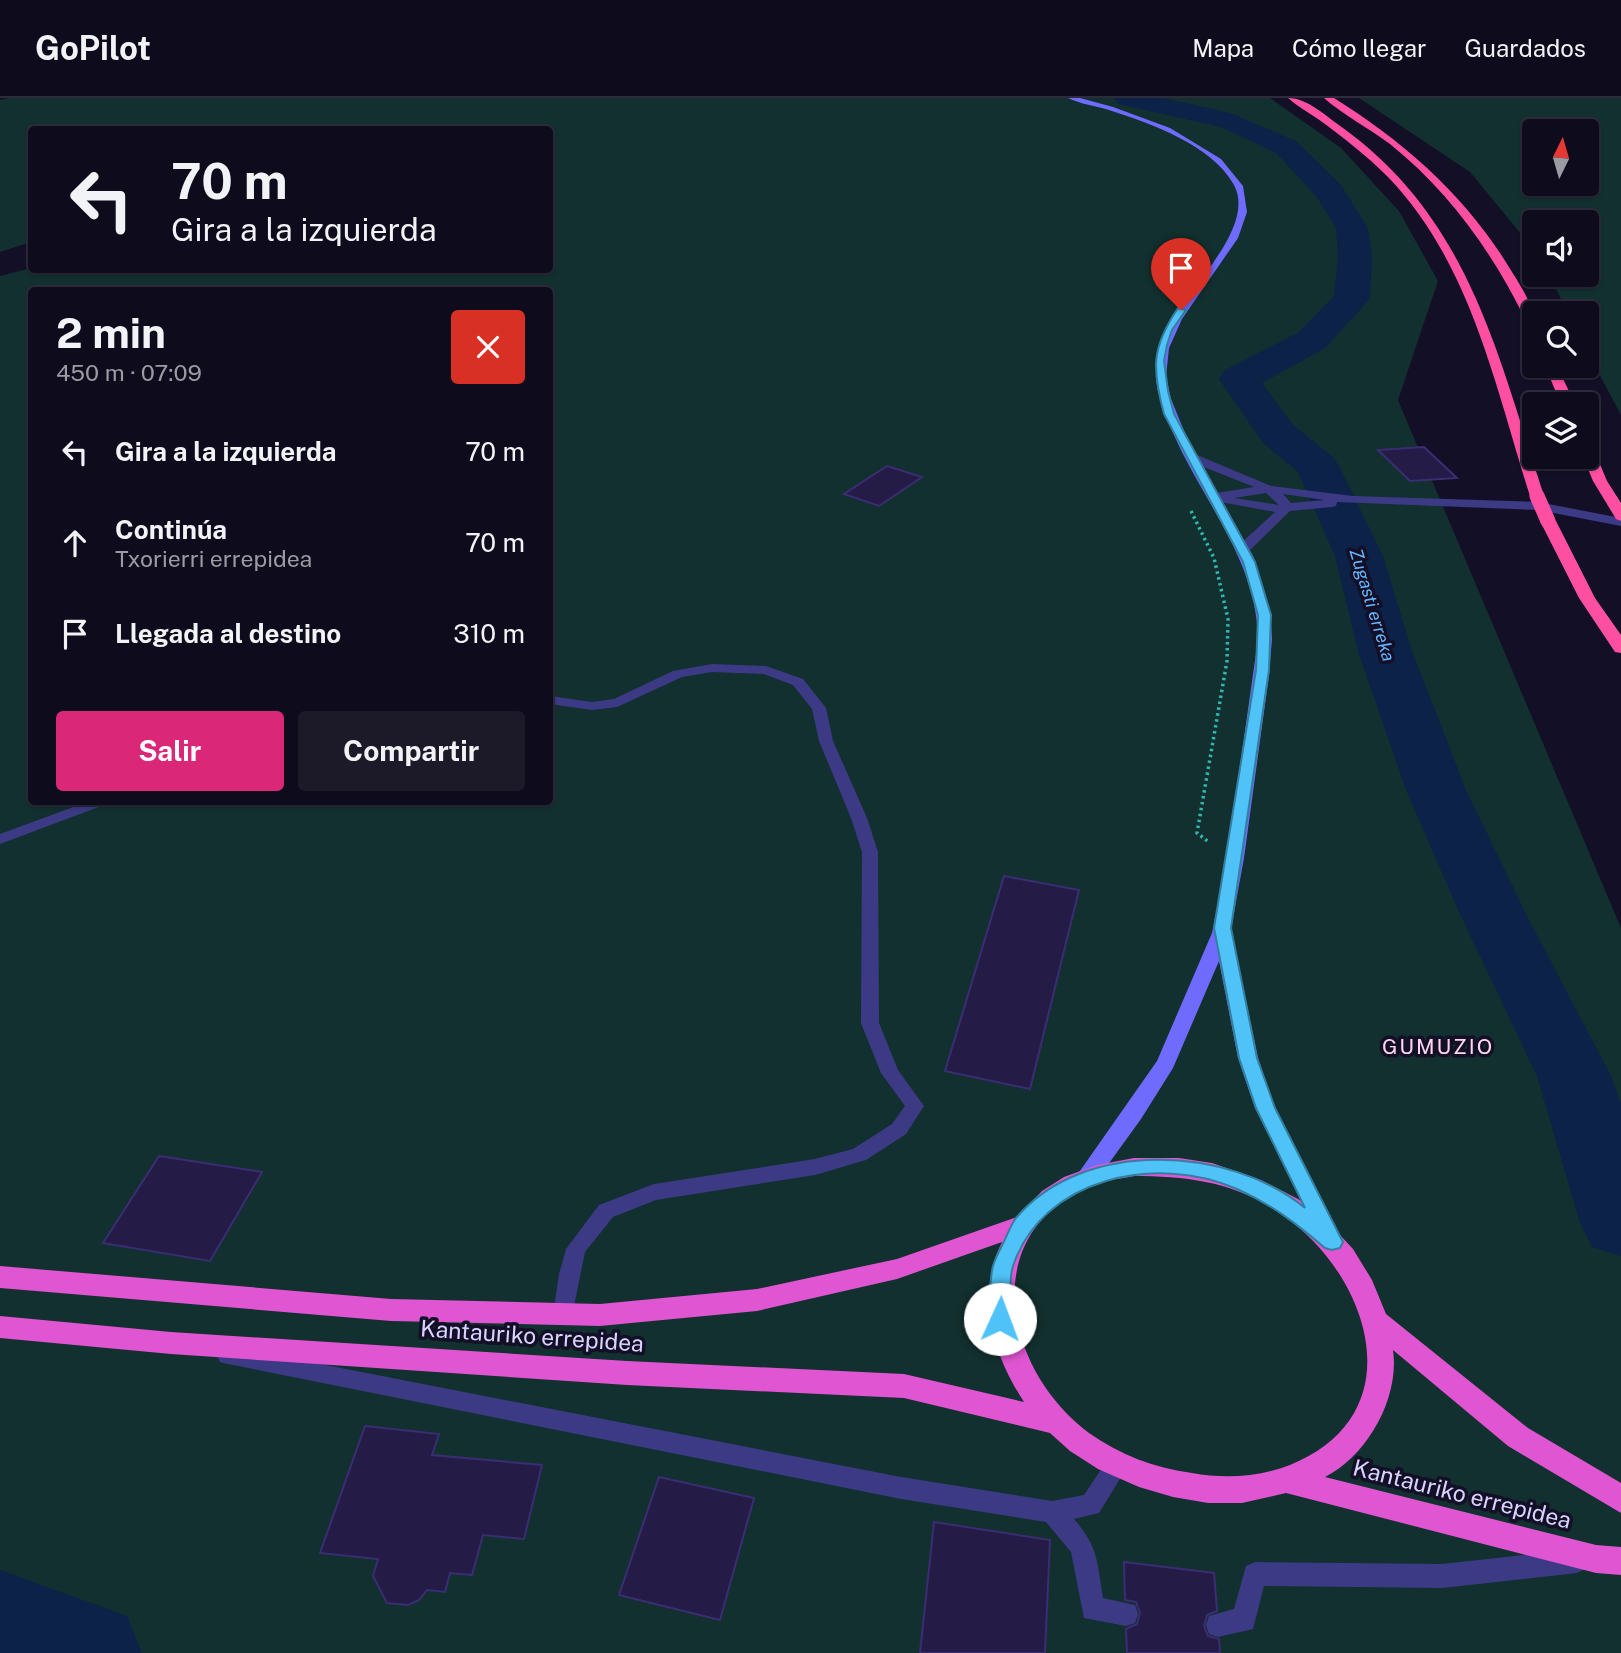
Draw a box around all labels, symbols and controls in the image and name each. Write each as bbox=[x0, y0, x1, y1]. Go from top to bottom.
text: GoPilot bbox=[35, 29, 151, 67]
text: Mapa bbox=[1192, 34, 1254, 62]
text: Cómo llegar bbox=[1292, 34, 1426, 62]
text: Guardados bbox=[1464, 34, 1586, 62]
north arrow bbox=[1522, 119, 1600, 196]
map controls bbox=[1522, 119, 1599, 469]
text: 70 m bbox=[171, 152, 288, 210]
icon: left bbox=[56, 154, 147, 245]
button: sound bbox=[1522, 210, 1599, 287]
text: Gira a la izquierda bbox=[171, 211, 437, 248]
pin bbox=[1151, 238, 1211, 310]
icon: arrive bbox=[1162, 249, 1200, 287]
button: search bbox=[1522, 301, 1599, 378]
text: 2 min bbox=[56, 308, 166, 357]
button: close bbox=[451, 310, 525, 384]
text: 450 m · 07:09 bbox=[56, 359, 202, 386]
button: layers bbox=[1522, 392, 1599, 469]
icon: left bbox=[56, 433, 94, 471]
text: Gira a la izquierda bbox=[115, 436, 337, 467]
text: 70 m bbox=[465, 436, 525, 467]
text: Continúa bbox=[115, 514, 227, 545]
icon: ahead bbox=[56, 524, 94, 562]
text: 70 m bbox=[465, 527, 525, 558]
text: Txorierri errepidea bbox=[115, 545, 312, 572]
water label: Zugasti erreka bbox=[1345, 546, 1400, 664]
icon: arrive bbox=[56, 615, 94, 653]
text: Llegada al destino bbox=[115, 618, 341, 649]
text: 310 m bbox=[453, 618, 525, 649]
button: Salir bbox=[56, 711, 284, 791]
button: Compartir bbox=[298, 711, 525, 791]
district label: GUMUZIO bbox=[1382, 1034, 1494, 1059]
position arrow bbox=[963, 1282, 1037, 1356]
street label: Kantauriko errepidea bbox=[419, 1314, 645, 1357]
street label: Kantauriko errepidea bbox=[1350, 1453, 1574, 1534]

